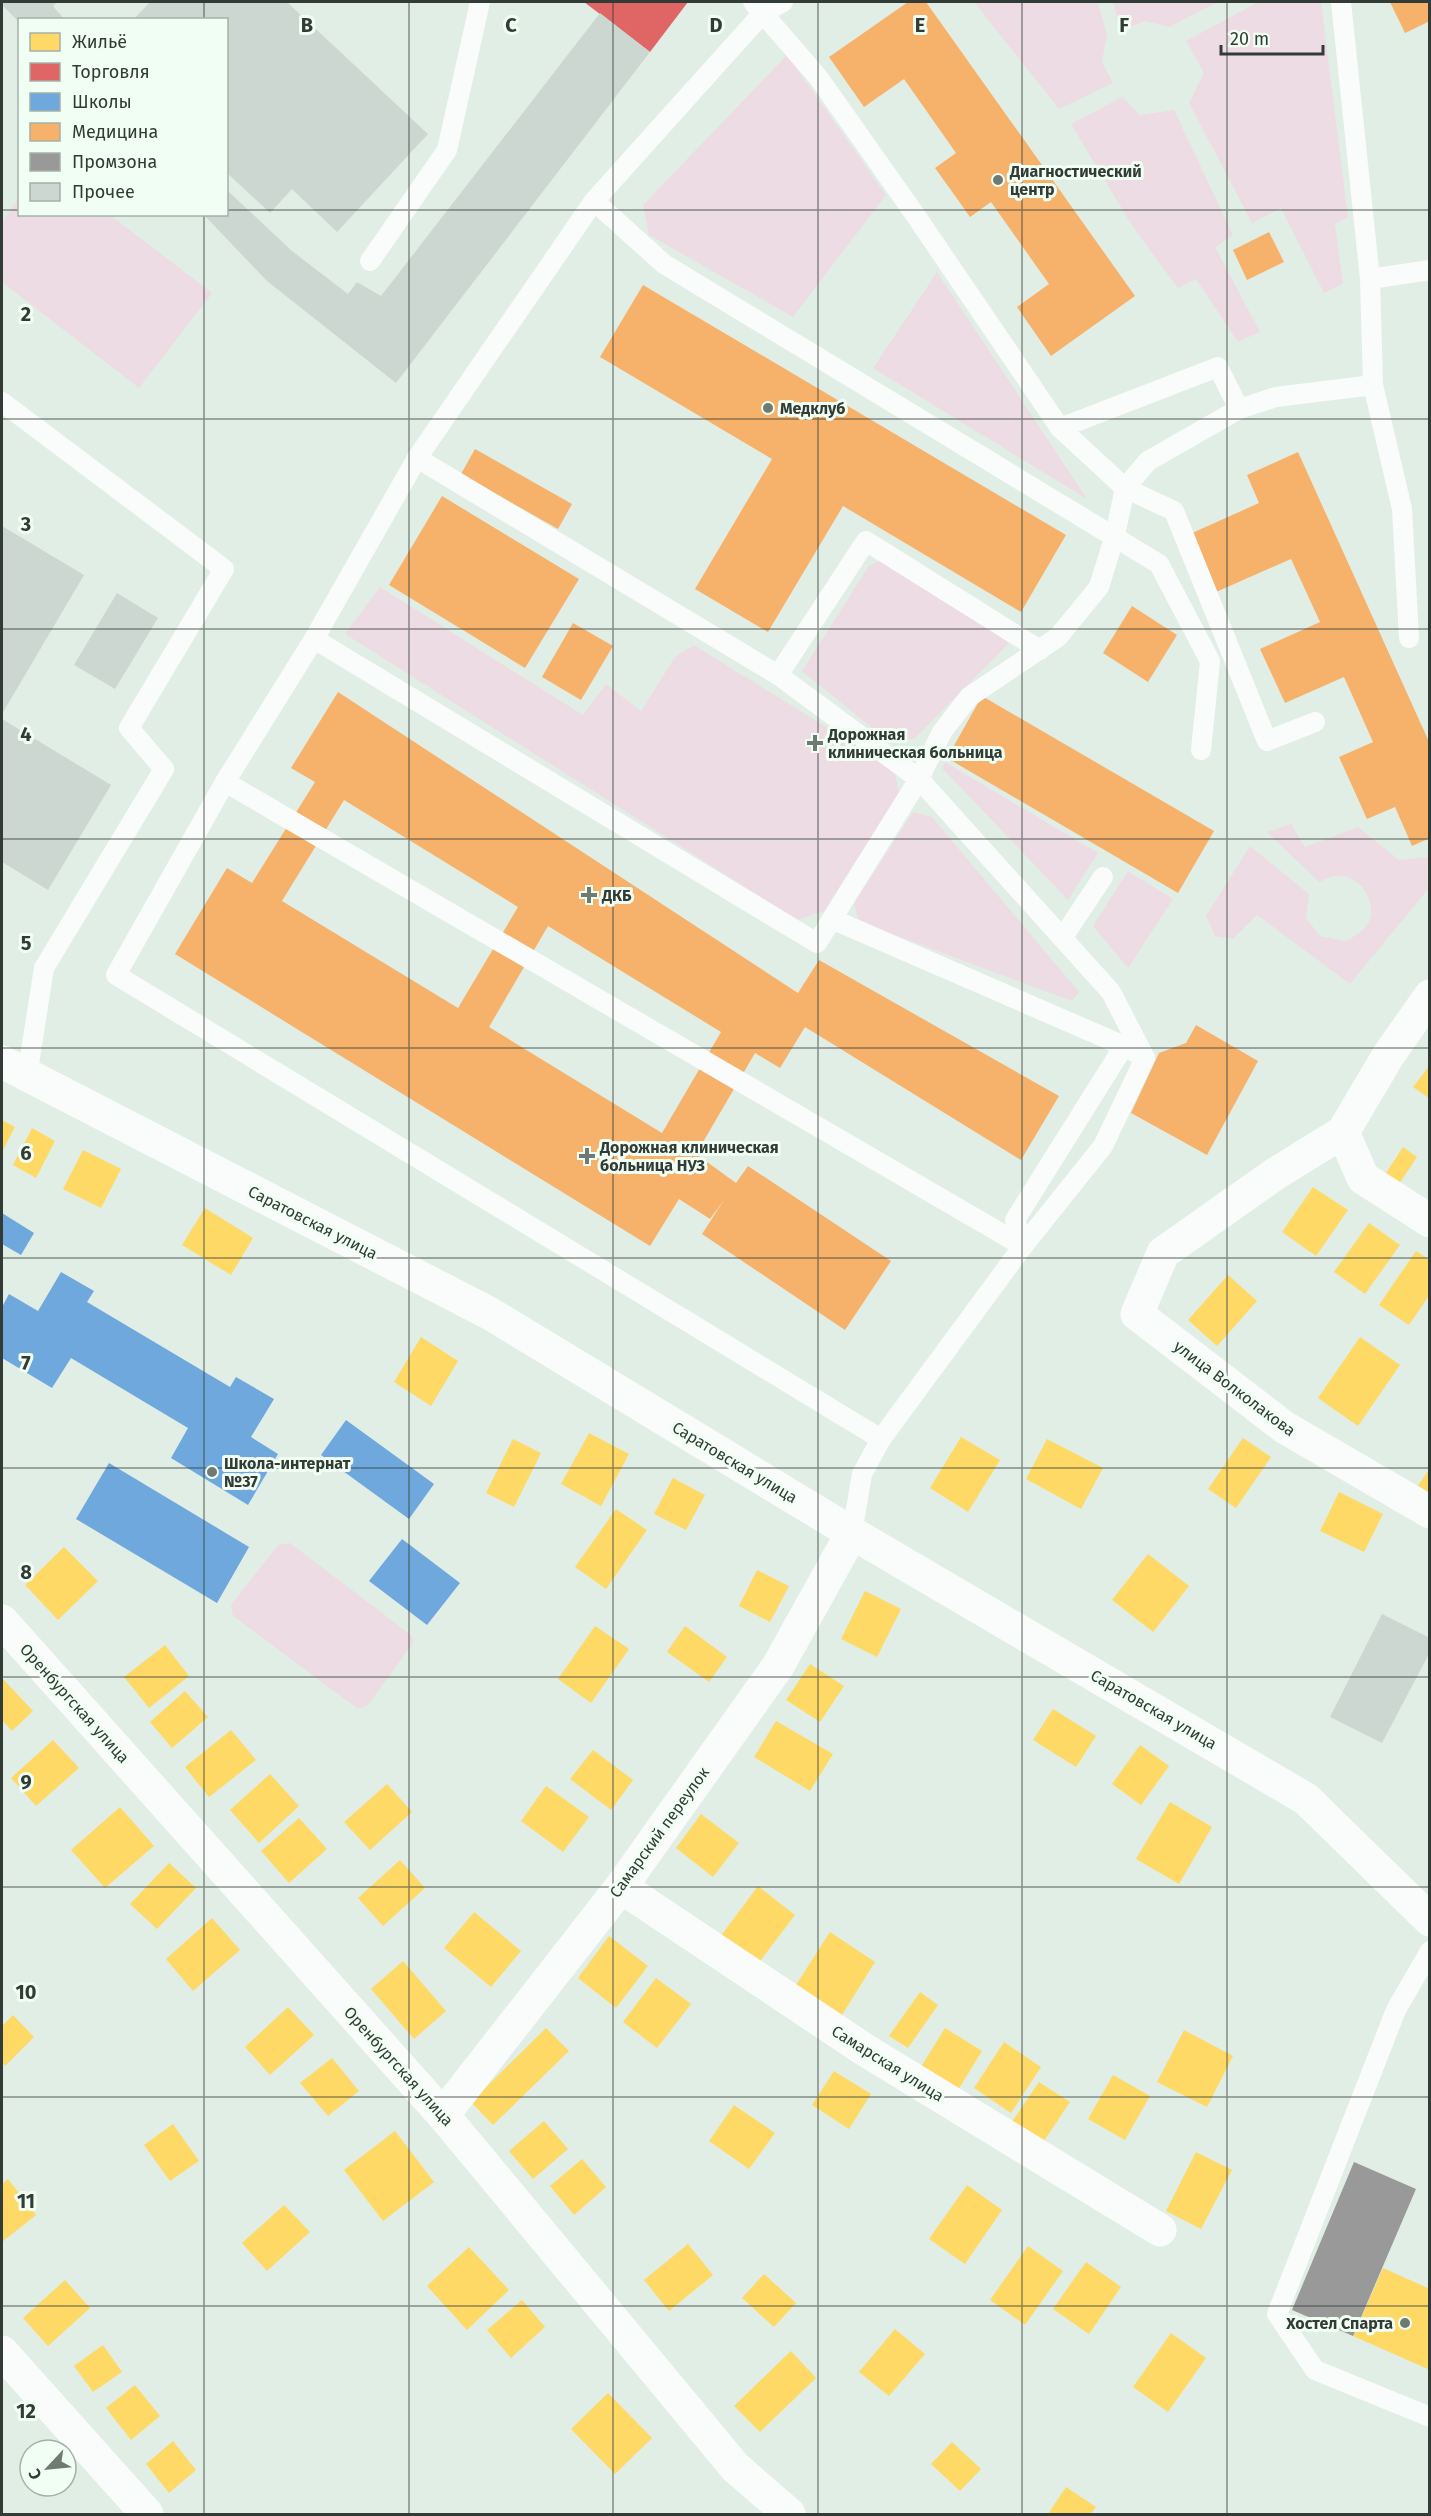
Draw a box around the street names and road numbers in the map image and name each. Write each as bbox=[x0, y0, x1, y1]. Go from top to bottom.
street label: Саратовская улица bbox=[245, 1182, 381, 1263]
street label: улица Волколакова bbox=[1170, 1336, 1299, 1440]
street label: Саратовская улица bbox=[669, 1418, 801, 1507]
street label: Оренбургская улица bbox=[16, 1640, 133, 1767]
street label: Саратовская улица bbox=[1087, 1666, 1220, 1753]
street label: Самарский переулок bbox=[606, 1763, 714, 1901]
street label: Оренбургская улица bbox=[340, 2003, 457, 2130]
street label: Самарская улица bbox=[828, 2021, 947, 2106]

